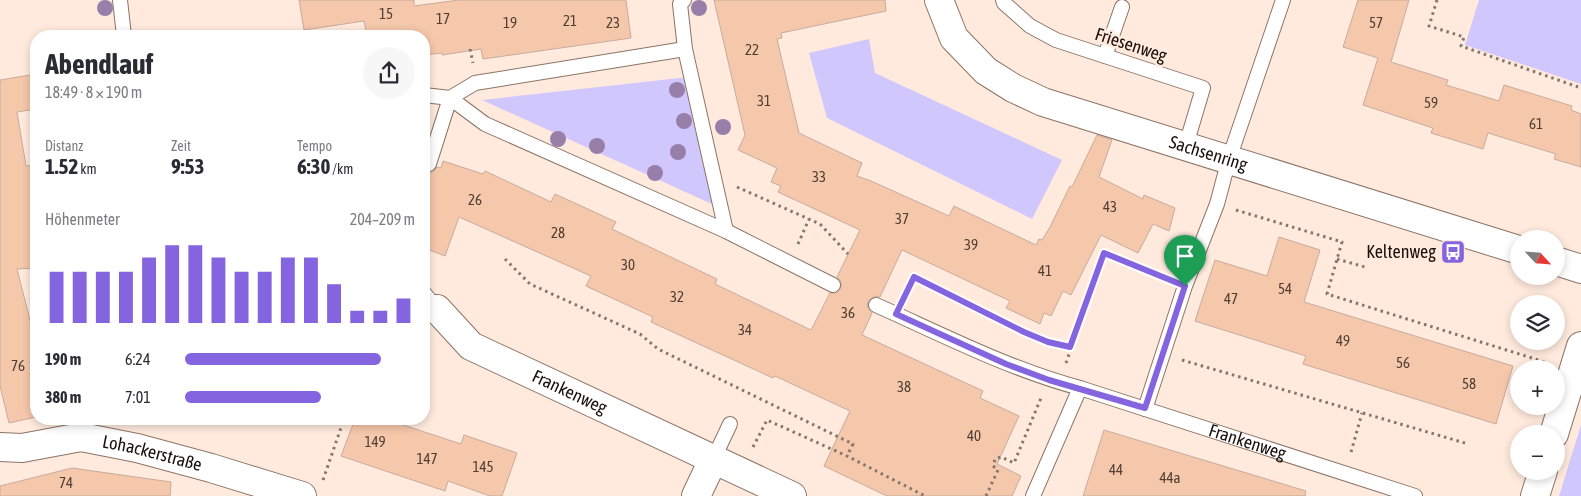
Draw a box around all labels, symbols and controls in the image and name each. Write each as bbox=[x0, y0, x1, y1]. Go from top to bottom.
house number: 15 bbox=[379, 5, 393, 22]
house number: 17 bbox=[436, 10, 450, 27]
house number: 21 bbox=[563, 12, 577, 29]
house number: 19 bbox=[503, 14, 517, 31]
house number: 23 bbox=[606, 14, 620, 31]
house number: 57 bbox=[1369, 14, 1383, 31]
street label: Friesenweg bbox=[1093, 23, 1170, 66]
house number: 22 bbox=[745, 41, 759, 58]
button: share bbox=[363, 47, 415, 99]
text: Abendlauf bbox=[45, 48, 153, 80]
text: 18:49 · 8 × 190 m bbox=[45, 83, 142, 101]
house number: 31 bbox=[757, 92, 771, 109]
house number: 59 bbox=[1424, 94, 1438, 111]
house number: 61 bbox=[1529, 115, 1543, 132]
street label: Sachsenring bbox=[1167, 131, 1250, 175]
text: Distanz bbox=[45, 138, 83, 154]
text: Zeit bbox=[171, 138, 191, 154]
text: Tempo bbox=[297, 138, 332, 154]
text: 1.52 bbox=[45, 154, 78, 178]
text: 9:53 bbox=[171, 154, 204, 178]
text: 6:30 bbox=[297, 154, 330, 178]
text: km bbox=[78, 161, 97, 177]
text: /km bbox=[330, 161, 353, 177]
house number: 33 bbox=[812, 168, 826, 185]
house number: 26 bbox=[468, 191, 482, 208]
house number: 43 bbox=[1103, 198, 1117, 215]
text: Höhenmeter bbox=[45, 210, 120, 228]
text: 204–209 m bbox=[350, 210, 415, 228]
house number: 37 bbox=[895, 210, 909, 227]
house number: 28 bbox=[551, 224, 565, 241]
north arrow bbox=[1510, 230, 1565, 285]
map controls bbox=[1510, 230, 1565, 480]
pin bbox=[1164, 235, 1206, 286]
house number: 39 bbox=[964, 236, 978, 253]
bus stop icon: Keltenweg bbox=[1440, 239, 1466, 265]
place label: Keltenweg bbox=[1366, 241, 1436, 262]
icon: arrive bbox=[1171, 242, 1199, 270]
house number: 30 bbox=[621, 256, 635, 273]
house number: 41 bbox=[1038, 262, 1052, 279]
house number: 54 bbox=[1278, 280, 1292, 297]
house number: 32 bbox=[670, 288, 684, 305]
house number: 47 bbox=[1224, 290, 1238, 307]
button: layers bbox=[1510, 295, 1565, 350]
house number: 36 bbox=[841, 304, 855, 321]
house number: 34 bbox=[738, 321, 752, 338]
house number: 49 bbox=[1336, 332, 1350, 349]
text: 190 m bbox=[45, 350, 81, 368]
text: 6:24 bbox=[125, 350, 150, 368]
house number: 56 bbox=[1396, 354, 1410, 371]
house number: 76 bbox=[11, 357, 25, 374]
button: + bbox=[1510, 360, 1565, 415]
street label: Frankenweg bbox=[529, 365, 611, 418]
house number: 58 bbox=[1462, 375, 1476, 392]
house number: 38 bbox=[897, 378, 911, 395]
text: 380 m bbox=[45, 388, 81, 406]
text: 7:01 bbox=[125, 388, 151, 406]
street label: Frankenweg bbox=[1206, 419, 1289, 464]
button: − bbox=[1510, 425, 1565, 480]
house number: 40 bbox=[967, 427, 981, 444]
street label: Lohackerstraße bbox=[101, 430, 204, 475]
house number: 149 bbox=[364, 433, 386, 450]
house number: 147 bbox=[416, 450, 438, 467]
house number: 145 bbox=[472, 458, 494, 475]
house number: 44 bbox=[1109, 461, 1123, 478]
house number: 44a bbox=[1159, 469, 1181, 486]
house number: 74 bbox=[59, 474, 73, 491]

